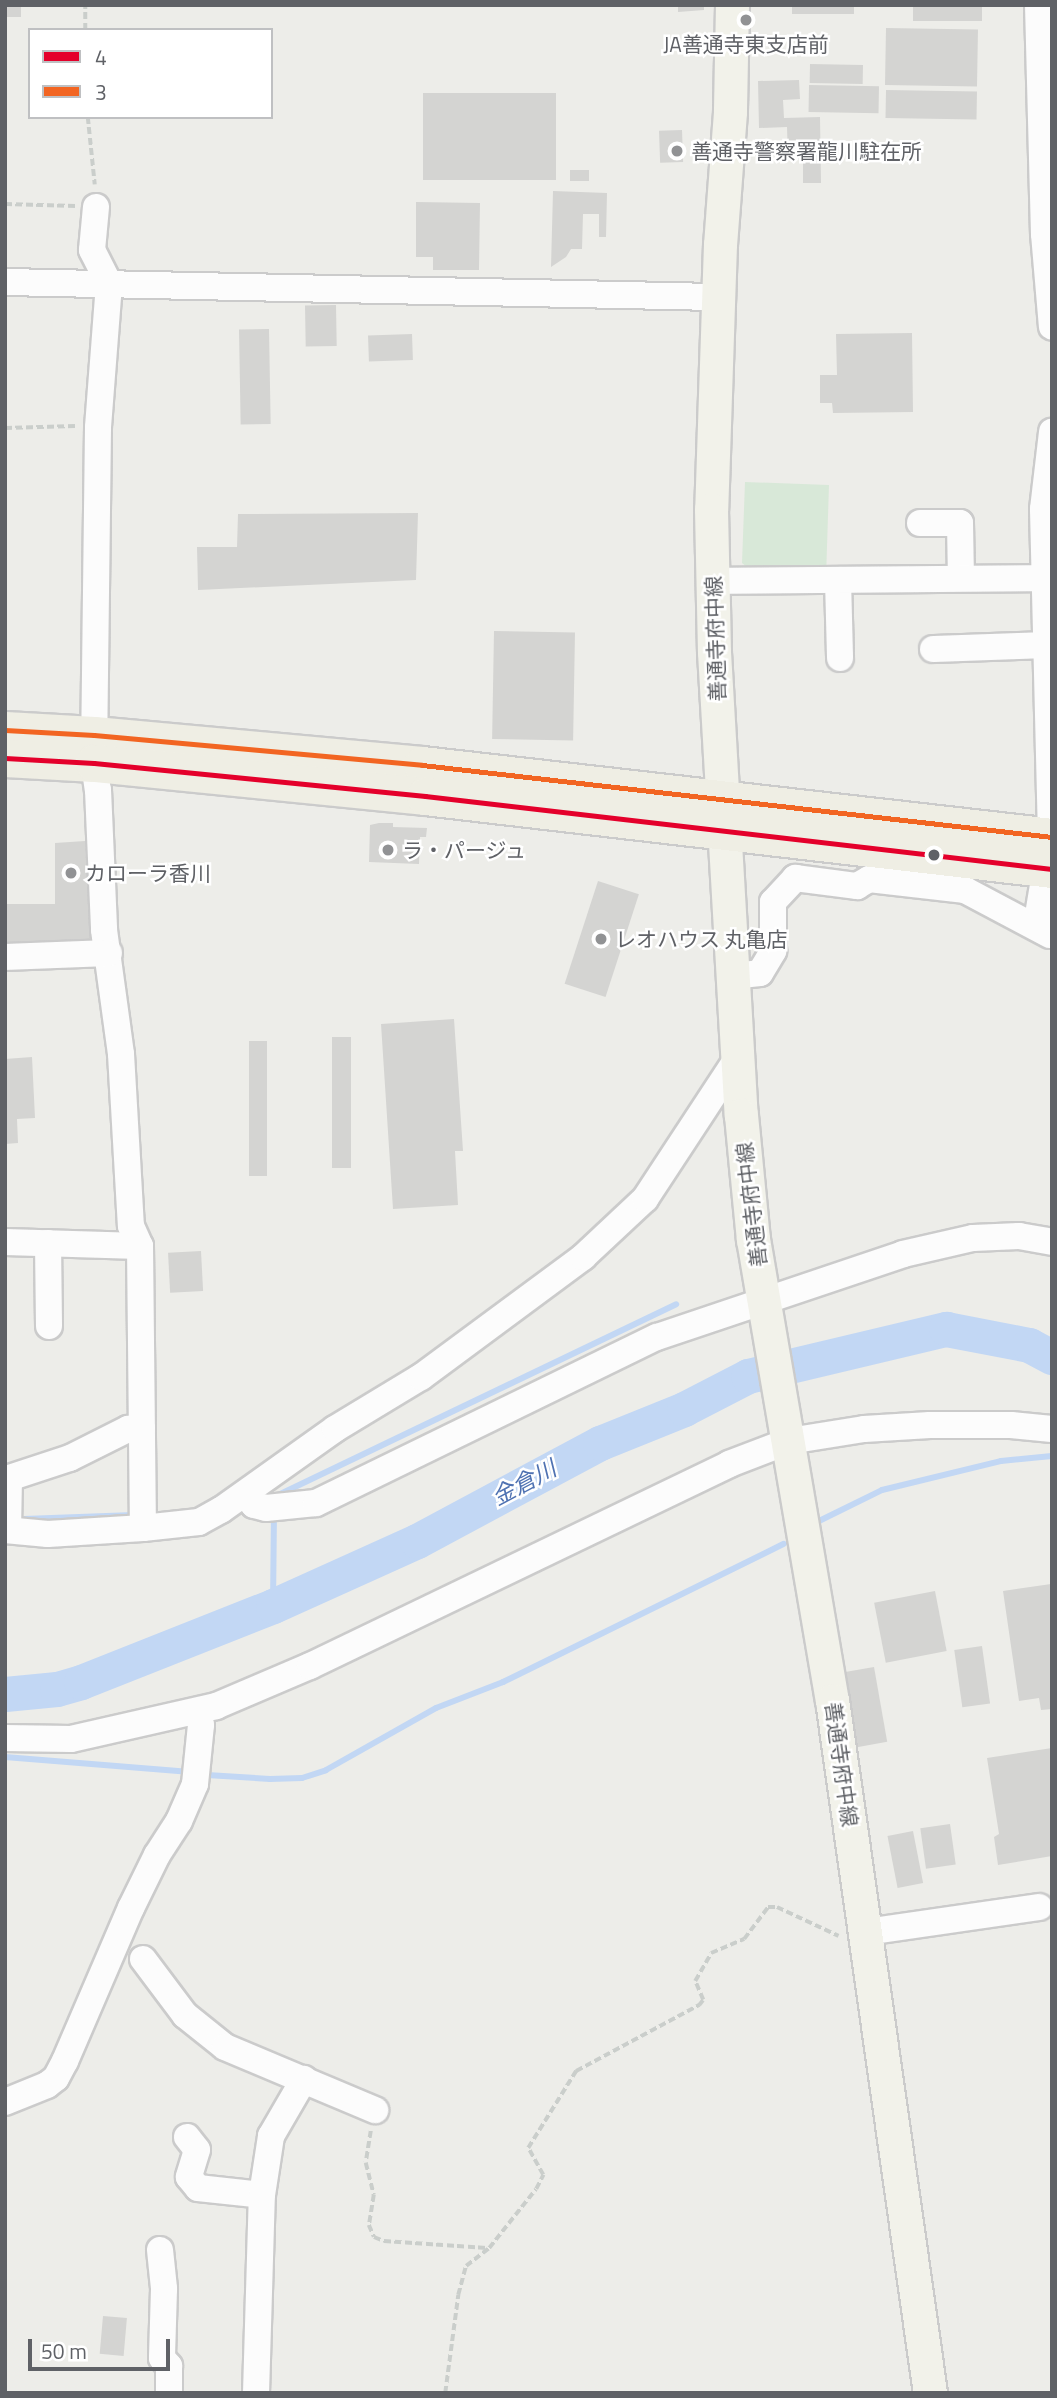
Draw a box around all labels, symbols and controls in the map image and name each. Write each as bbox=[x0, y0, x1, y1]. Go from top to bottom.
marker: JA善通寺東支店前 bbox=[738, 12, 754, 28]
legend bbox=[28, 28, 273, 119]
place label: JA善通寺東支店前 bbox=[663, 31, 829, 57]
text: 4 bbox=[95, 41, 107, 73]
text: 3 bbox=[95, 76, 107, 108]
place label: 善通寺警察署龍川駐在所 bbox=[691, 138, 922, 164]
marker: 善通寺警察署龍川駐在所 bbox=[669, 143, 685, 159]
street label: 善通寺府中線 bbox=[700, 576, 730, 702]
place label: ラ・パージュ bbox=[402, 837, 528, 863]
marker: ラ・パージュ bbox=[380, 842, 396, 858]
unlabelled marker bbox=[927, 848, 941, 862]
place label: カローラ香川 bbox=[85, 860, 211, 886]
marker: カローラ香川 bbox=[63, 865, 79, 881]
place label: レオハウス 丸亀店 bbox=[615, 926, 788, 952]
marker: レオハウス 丸亀店 bbox=[593, 931, 609, 947]
street label: 善通寺府中線 bbox=[731, 1141, 771, 1269]
water label: 金倉川 bbox=[487, 1455, 561, 1511]
street label: 善通寺府中線 bbox=[821, 1700, 863, 1828]
scale bar bbox=[32, 2324, 173, 2368]
text: 50 m bbox=[41, 2335, 87, 2367]

